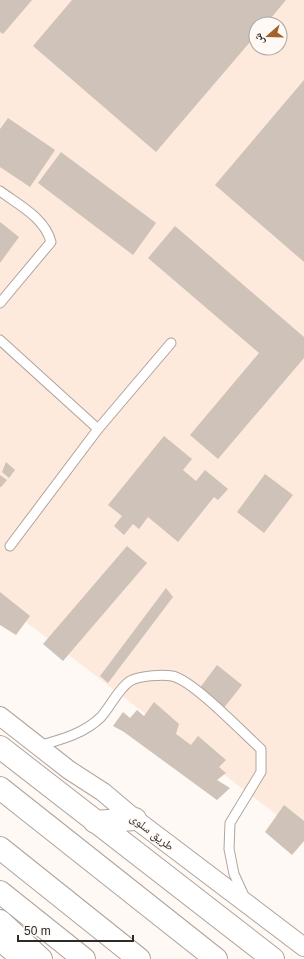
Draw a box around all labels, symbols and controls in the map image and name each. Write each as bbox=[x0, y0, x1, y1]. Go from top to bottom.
north arrow bbox=[248, 16, 288, 56]
text: ش bbox=[251, 31, 268, 47]
street label: طريق سلوى bbox=[127, 811, 177, 854]
scale bar bbox=[18, 917, 133, 943]
text: 50 m bbox=[24, 924, 51, 938]

